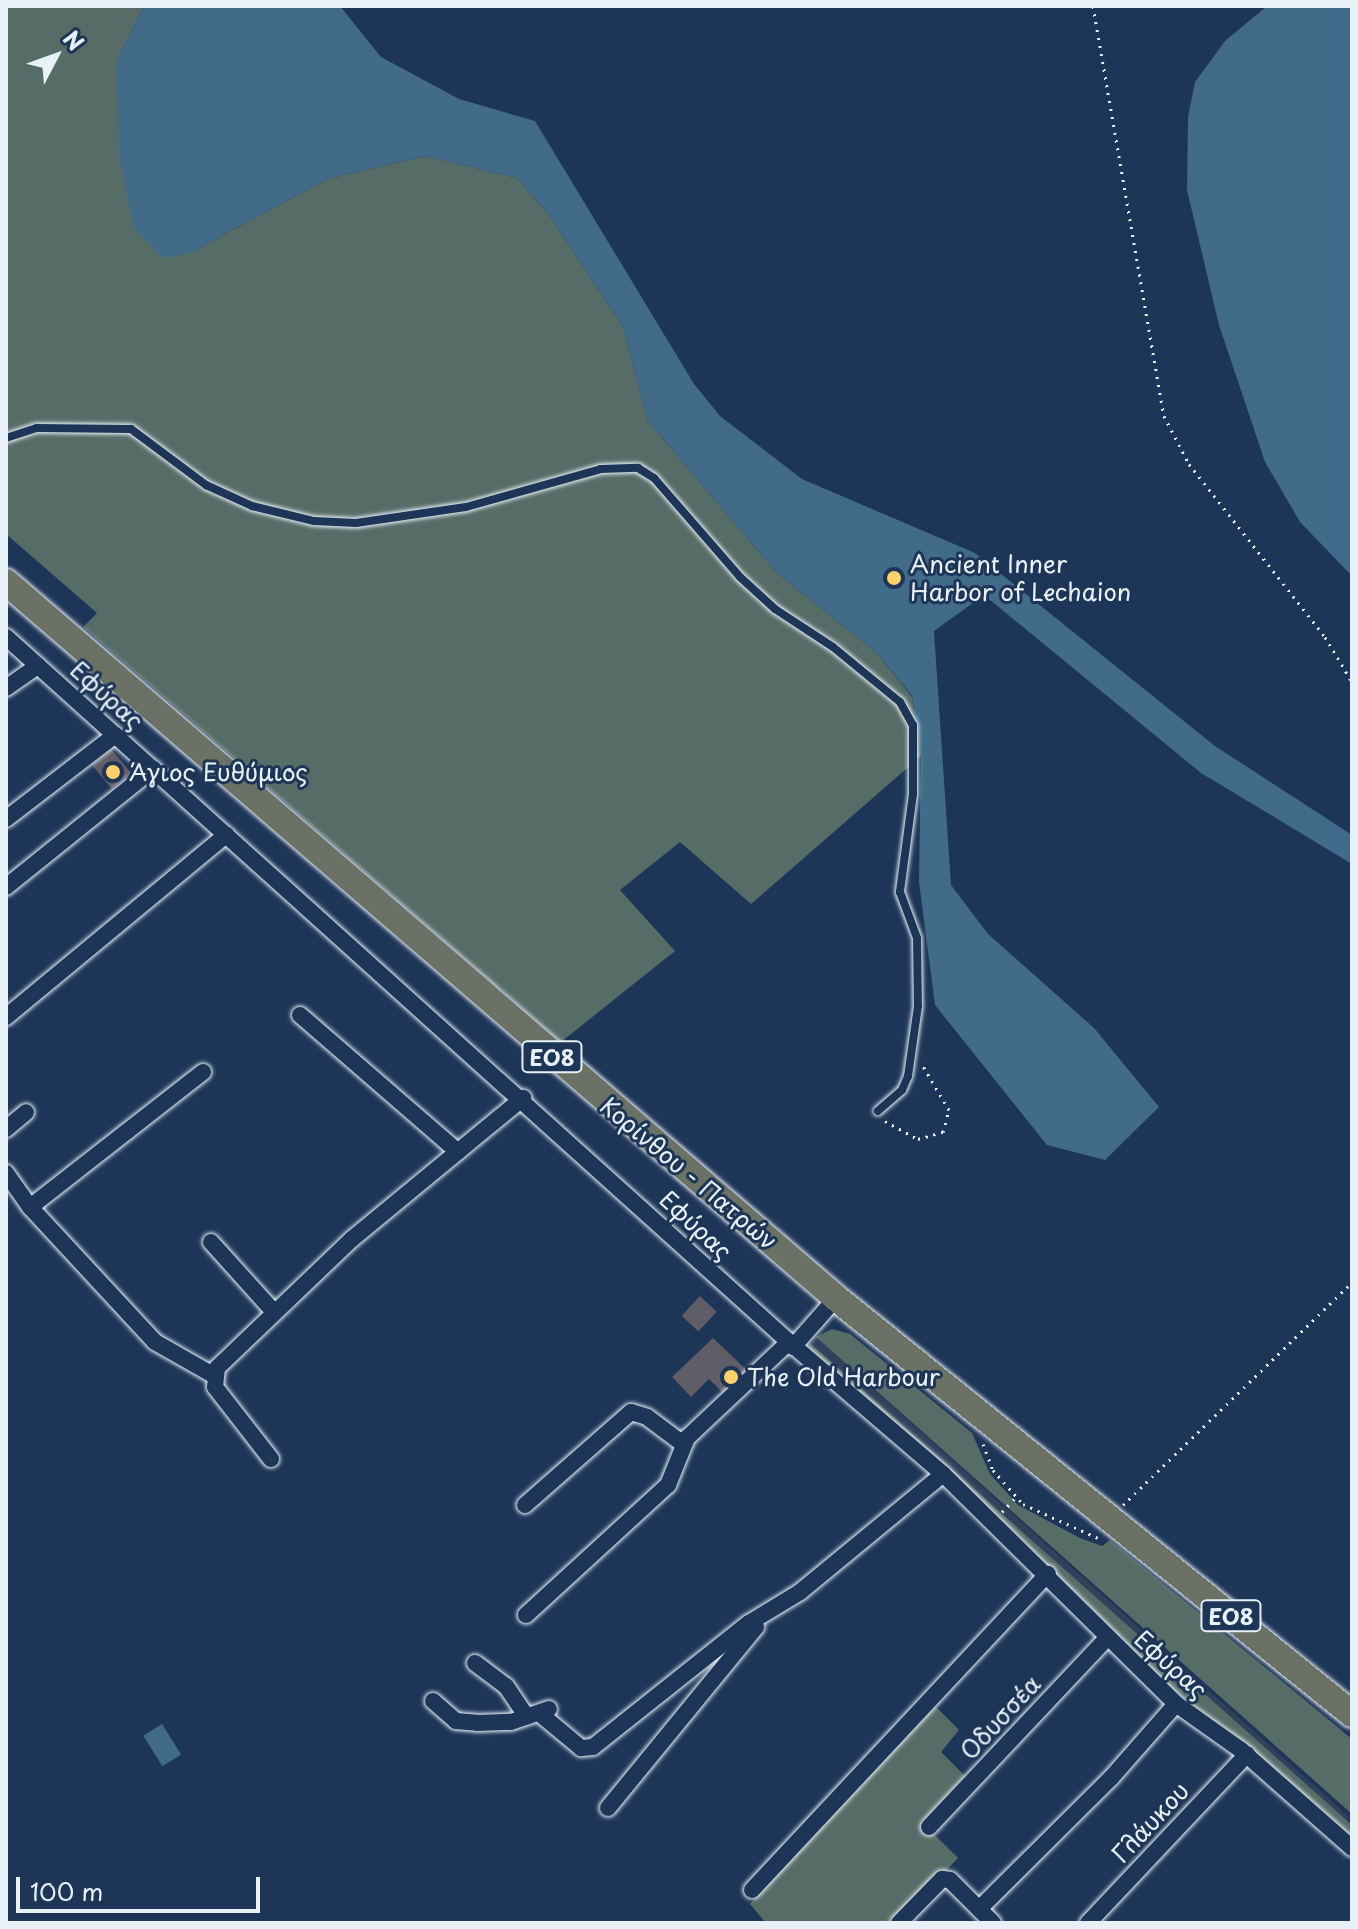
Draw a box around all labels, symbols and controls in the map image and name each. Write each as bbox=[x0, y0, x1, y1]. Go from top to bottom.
north arrow bbox=[16, 16, 96, 96]
text: N bbox=[56, 23, 93, 57]
place label: Ancient Inner Harbor of Lechaion bbox=[910, 550, 1131, 606]
marker: Ancient Inner Harbor of Lechaion bbox=[885, 569, 903, 587]
street label: Εφύρας bbox=[65, 655, 149, 735]
place label: Άγιος Ευθύμιος bbox=[129, 758, 307, 786]
marker: Άγιος Ευθύμιος bbox=[104, 763, 122, 781]
road number: ΕΟ8 bbox=[520, 1039, 584, 1075]
street label: Κορίνθου - Πατρών bbox=[594, 1090, 784, 1256]
street label: Εφύρας bbox=[654, 1185, 738, 1265]
place label: The Old Harbour bbox=[747, 1363, 943, 1391]
marker: The Old Harbour bbox=[722, 1368, 740, 1386]
road number: ΕΟ8 bbox=[1199, 1598, 1263, 1634]
street label: Εφύρας bbox=[1129, 1624, 1213, 1704]
street label: Οδυσσέα bbox=[954, 1669, 1046, 1765]
street label: Γλάυκου bbox=[1105, 1776, 1195, 1868]
scale bar bbox=[20, 1861, 264, 1911]
text: 100 m bbox=[30, 1873, 103, 1909]

